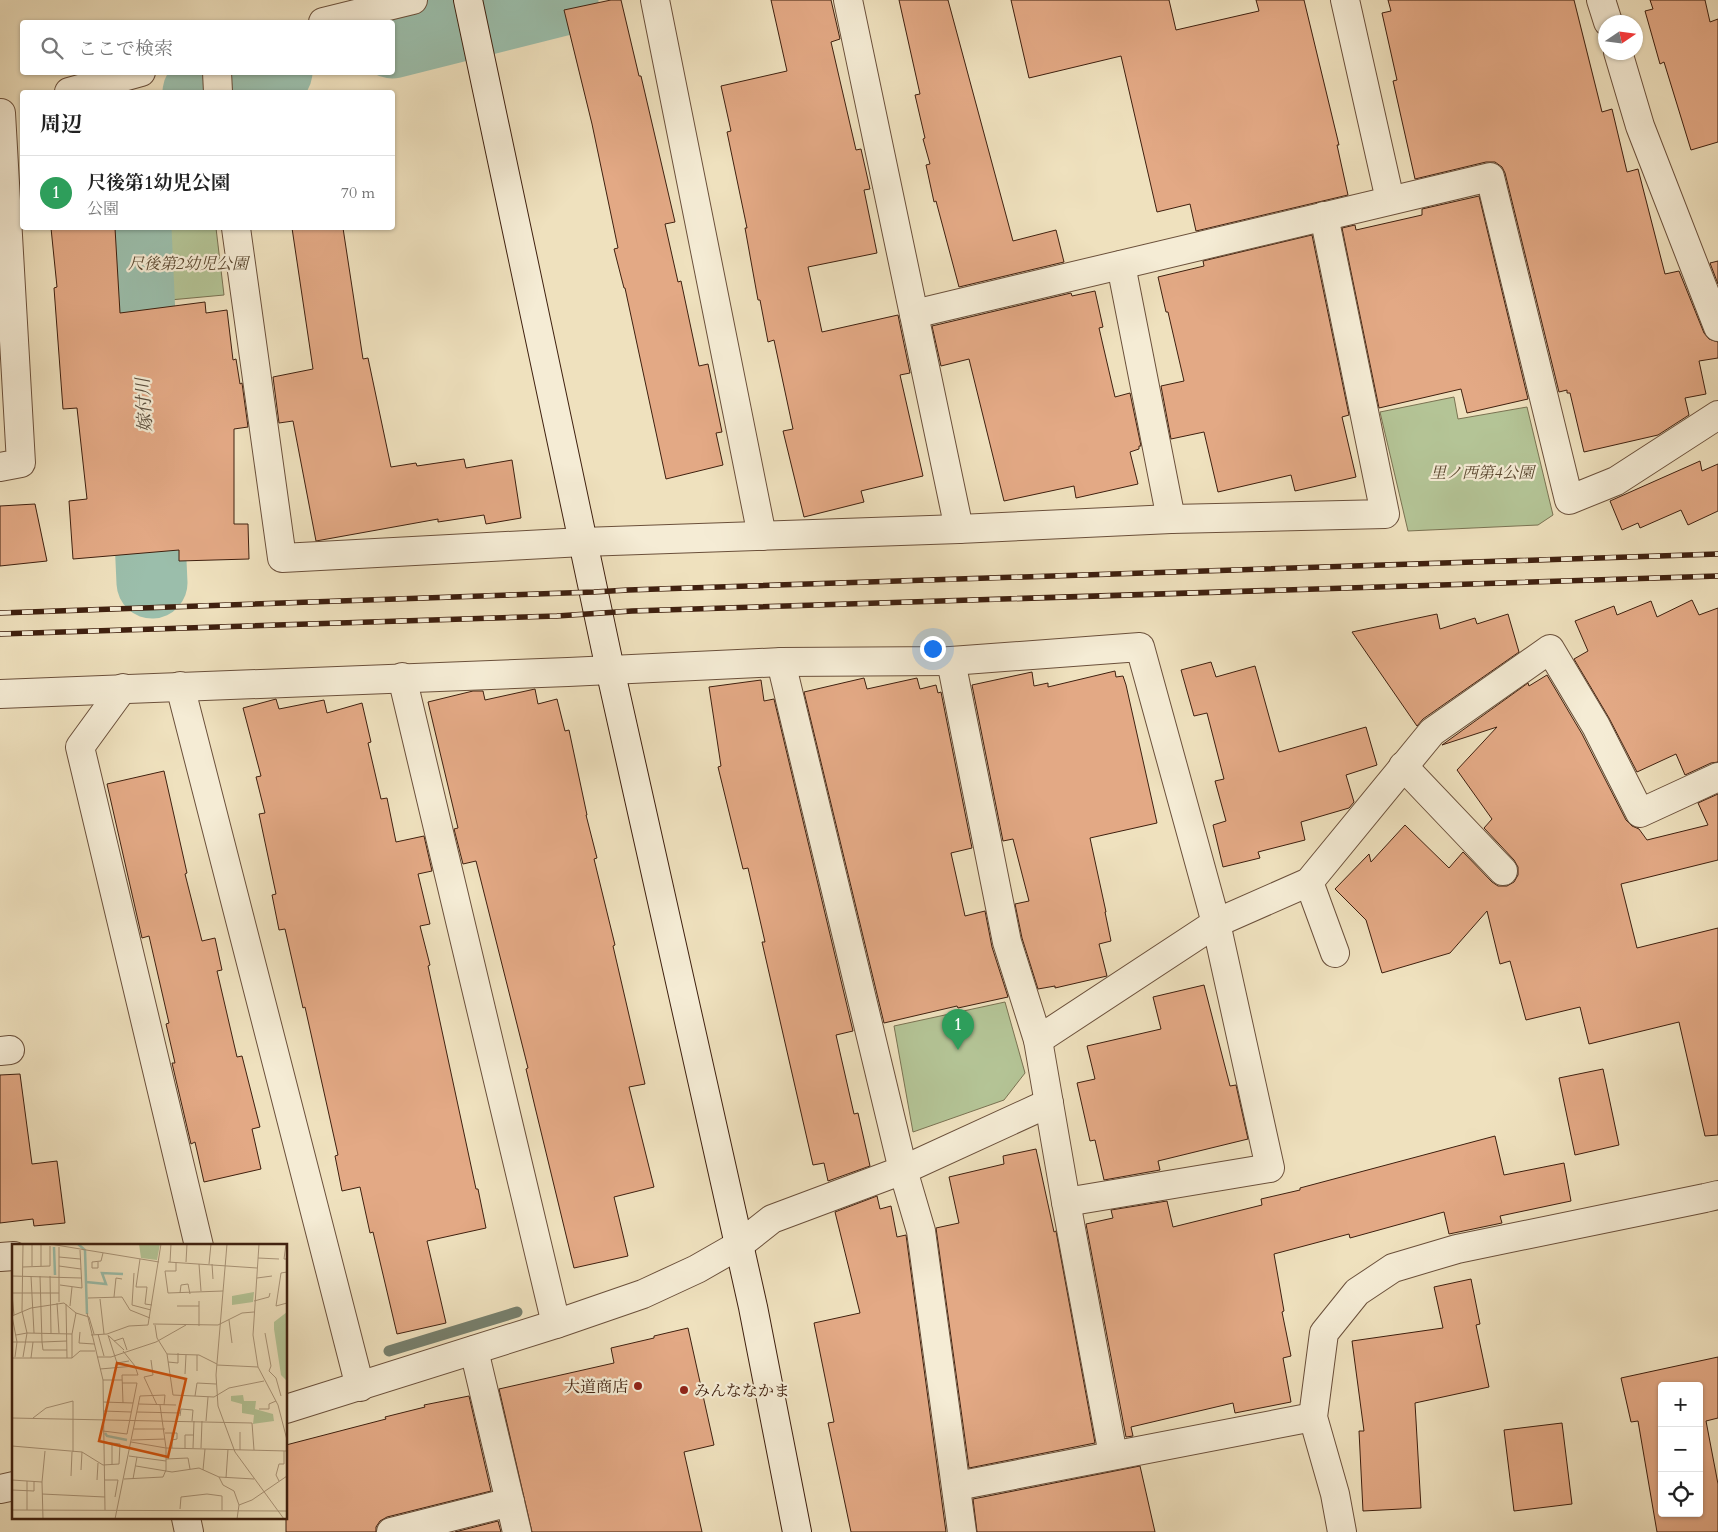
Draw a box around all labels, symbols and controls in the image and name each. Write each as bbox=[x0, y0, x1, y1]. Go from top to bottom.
north arrow bbox=[1598, 15, 1643, 60]
search box bbox=[20, 20, 395, 75]
icon: search bbox=[38, 34, 66, 62]
text: ここで検索 bbox=[78, 36, 173, 62]
text: 周辺 bbox=[40, 110, 82, 139]
text: 尺後第1幼児公園 bbox=[87, 170, 230, 196]
text: 1 bbox=[52, 182, 60, 204]
text: 70 m bbox=[341, 182, 375, 204]
text: 公園 bbox=[87, 198, 119, 220]
park label: 尺後第2幼児公園 bbox=[128, 253, 251, 275]
water label: 嫁付川 bbox=[130, 375, 158, 433]
park label: 里ノ西第4公園 bbox=[1430, 462, 1537, 484]
your location bbox=[920, 636, 946, 662]
pin: 1 bbox=[942, 1009, 974, 1050]
inset map bbox=[12, 1244, 288, 1520]
place label: 大道商店 bbox=[564, 1376, 628, 1398]
marker: 大道商店 bbox=[632, 1380, 644, 1392]
place label: みんななかま bbox=[694, 1380, 790, 1402]
map controls bbox=[1658, 1382, 1703, 1517]
button: + bbox=[1658, 1382, 1703, 1427]
marker: みんななかま bbox=[678, 1384, 690, 1396]
button: − bbox=[1658, 1427, 1703, 1472]
button: locate bbox=[1658, 1472, 1703, 1517]

